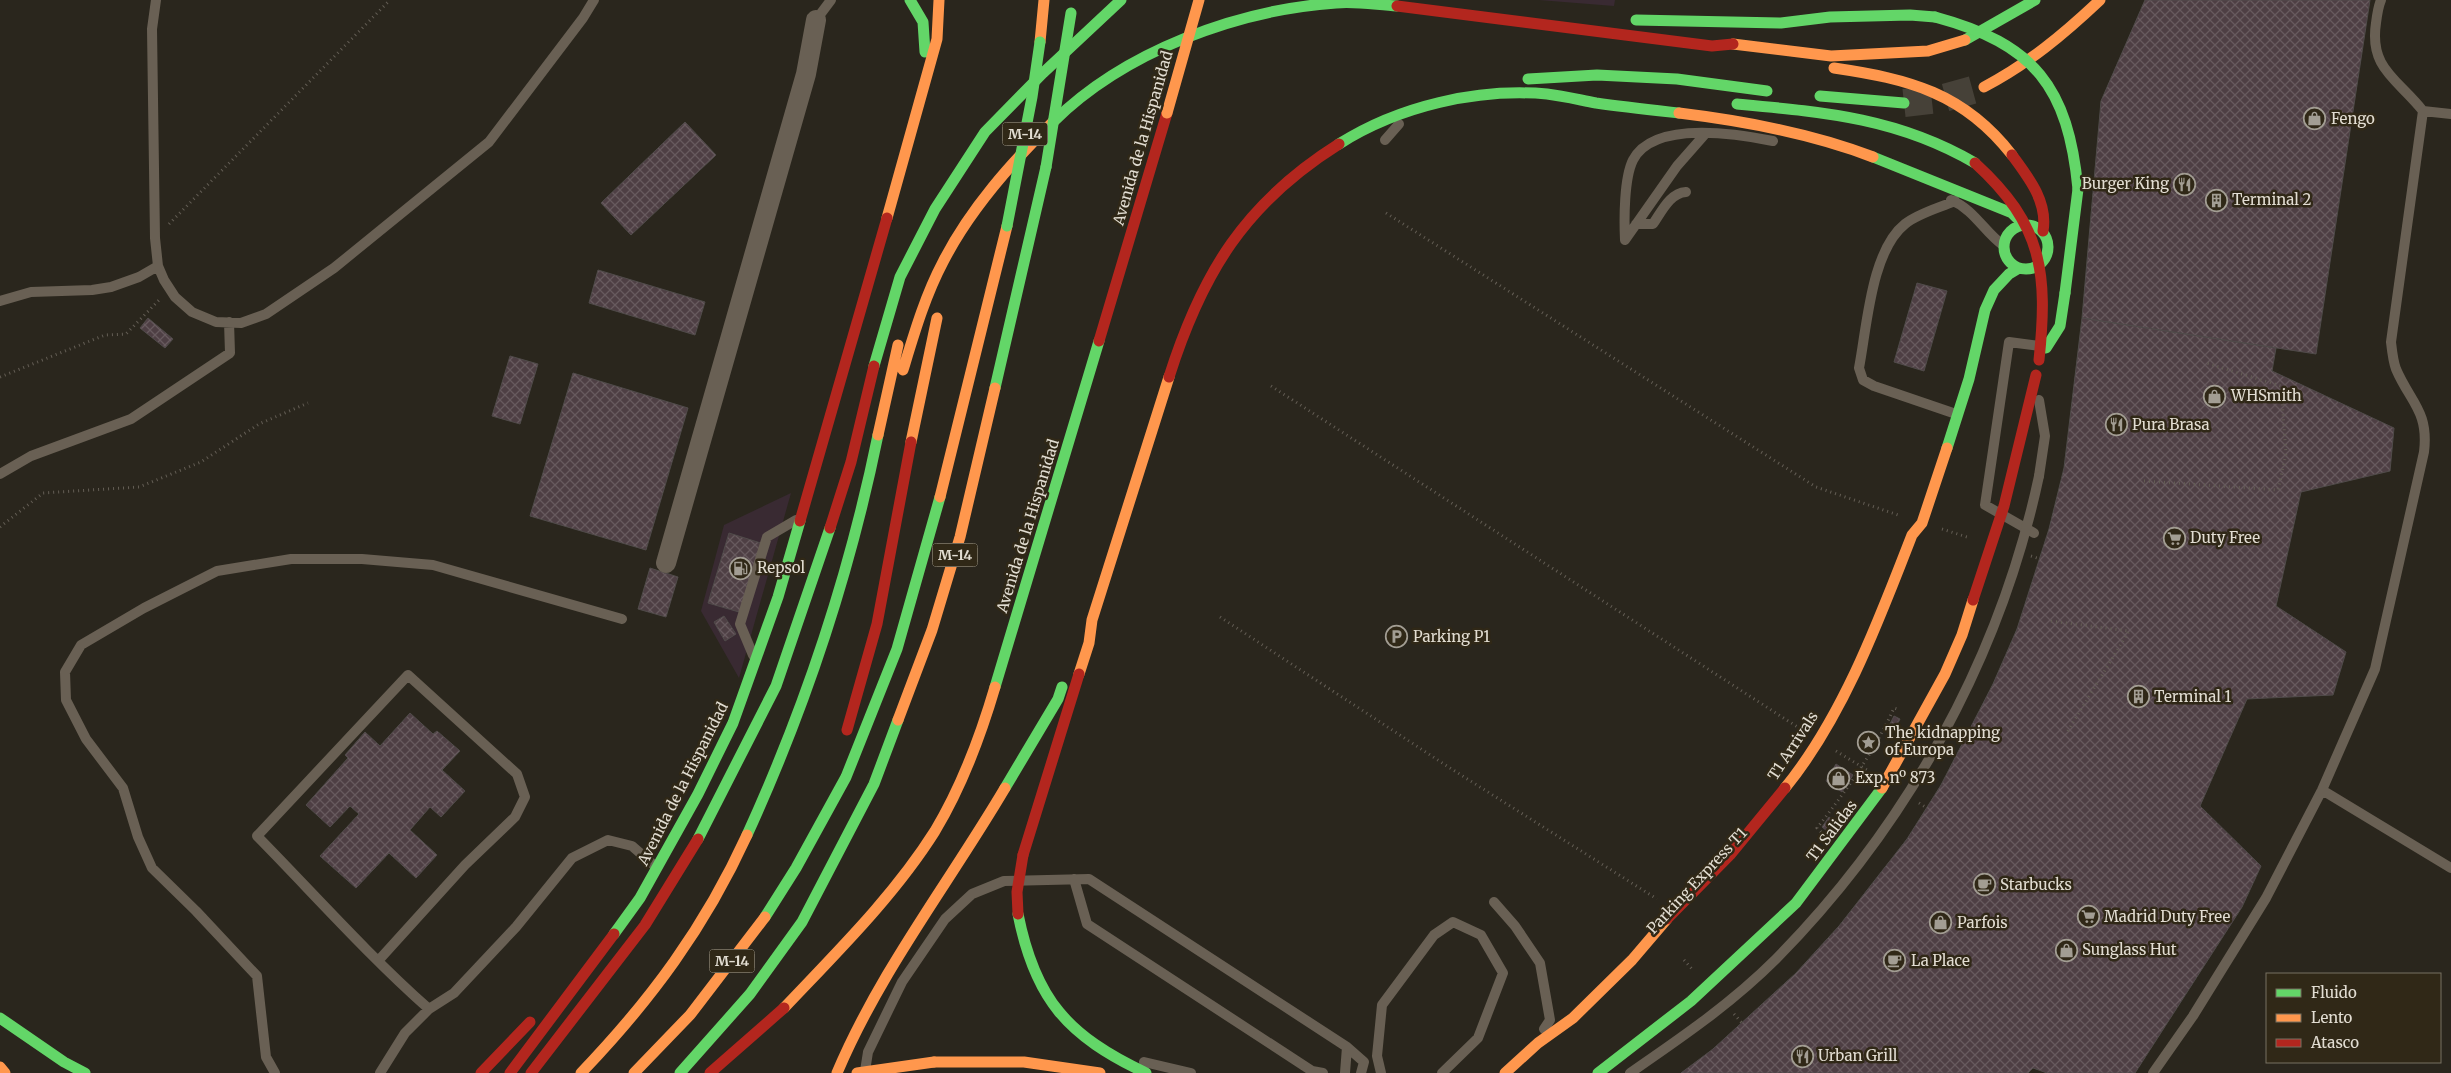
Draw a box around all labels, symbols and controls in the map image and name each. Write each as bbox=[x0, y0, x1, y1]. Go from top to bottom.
street label: Avenida de la Hispanidad bbox=[1108, 48, 1177, 228]
shop icon: Fengo bbox=[2303, 107, 2327, 131]
place label: Fengo bbox=[2331, 109, 2375, 128]
road number: M-14 bbox=[1002, 122, 1048, 146]
restaurant icon: Burger King bbox=[2173, 172, 2197, 196]
place label: Burger King bbox=[2082, 174, 2169, 193]
building icon: Terminal 2 bbox=[2204, 188, 2228, 212]
place label: Terminal 2 bbox=[2232, 190, 2312, 209]
shop icon: WHSmith bbox=[2203, 384, 2227, 408]
place label: WHSmith bbox=[2230, 386, 2302, 405]
restaurant icon: Pura Brasa bbox=[2104, 413, 2128, 437]
place label: Pura Brasa bbox=[2132, 415, 2210, 434]
street label: Avenida de la Hispanidad bbox=[992, 437, 1063, 616]
supermarket icon: Duty Free bbox=[2162, 526, 2186, 550]
place label: Duty Free bbox=[2190, 528, 2260, 547]
road number: M-14 bbox=[932, 544, 978, 566]
fuel station icon: Repsol bbox=[729, 556, 753, 580]
place label: Repsol bbox=[757, 558, 805, 577]
parking icon: Parking P1 bbox=[1385, 625, 1409, 649]
place label: Parking P1 bbox=[1413, 627, 1490, 646]
building icon: Terminal 1 bbox=[2126, 685, 2150, 709]
place label: Terminal 1 bbox=[2154, 687, 2232, 706]
street label: Avenida de la Hispanidad bbox=[633, 699, 732, 869]
street label: T1 Arrivals bbox=[1763, 708, 1822, 784]
place label: The kidnapping of Europa bbox=[1885, 723, 2000, 759]
place icon: The kidnapping of Europa bbox=[1857, 730, 1881, 754]
shop icon: Exp. nº 873 bbox=[1827, 766, 1851, 790]
place label: Exp. nº 873 bbox=[1855, 768, 1935, 787]
street label: T1 Salidas bbox=[1802, 796, 1861, 865]
street label: Parking Express T1 bbox=[1642, 823, 1751, 938]
cafe icon: Starbucks bbox=[1972, 873, 1996, 897]
place label: Starbucks bbox=[2000, 875, 2072, 894]
supermarket icon: Madrid Duty Free bbox=[2076, 905, 2100, 929]
place label: Madrid Duty Free bbox=[2104, 907, 2230, 926]
shop icon: Parfois bbox=[1929, 911, 1953, 935]
place label: Parfois bbox=[1957, 913, 2008, 932]
shop icon: Sunglass Hut bbox=[2054, 938, 2078, 962]
place label: Sunglass Hut bbox=[2082, 940, 2177, 959]
road number: M-14 bbox=[710, 949, 754, 972]
cafe icon: La Place bbox=[1883, 949, 1907, 973]
place label: La Place bbox=[1911, 951, 1970, 970]
legend bbox=[2266, 973, 2441, 1063]
text: Fluido bbox=[2311, 983, 2357, 1002]
text: Lento bbox=[2311, 1008, 2353, 1027]
text: Atasco bbox=[2310, 1033, 2359, 1052]
restaurant icon: Urban Grill bbox=[1790, 1044, 1814, 1068]
place label: Urban Grill bbox=[1818, 1046, 1898, 1065]

